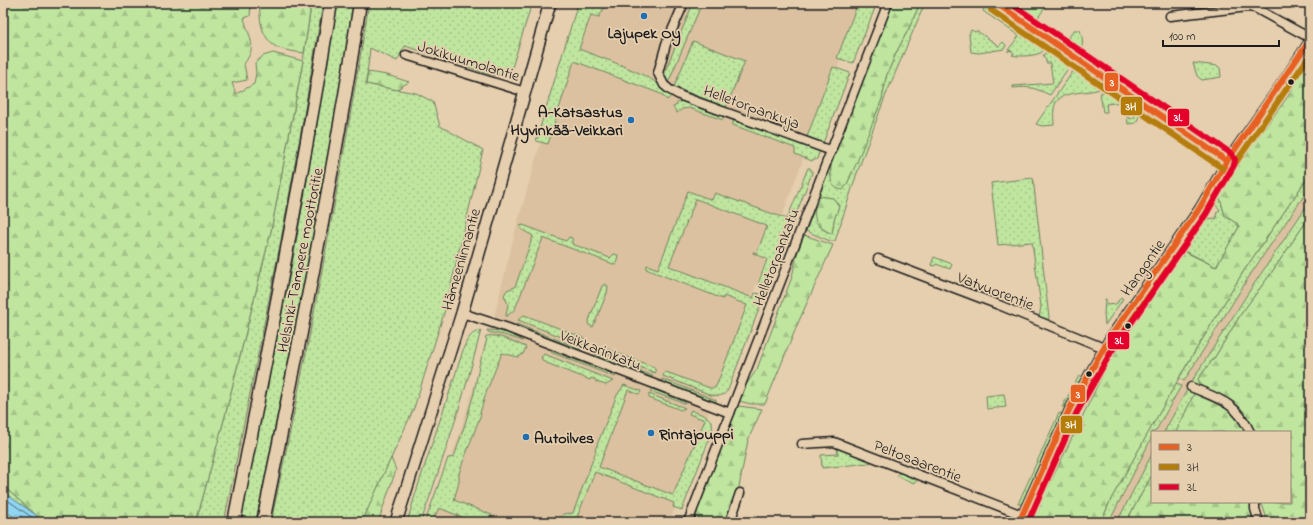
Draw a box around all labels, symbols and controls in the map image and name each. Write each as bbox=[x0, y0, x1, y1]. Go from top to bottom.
marker: Lajupek Oy bbox=[639, 11, 649, 21]
place label: Lajupek Oy bbox=[607, 22, 681, 47]
scale bar bbox=[1163, 22, 1279, 48]
text: 100 m bbox=[1169, 28, 1196, 46]
street label: Jokikuumolantie bbox=[414, 35, 523, 89]
line badge: 3 bbox=[1104, 72, 1119, 92]
text: 3 bbox=[1109, 75, 1115, 91]
unlabelled marker bbox=[1286, 77, 1296, 87]
street label: Helletorpankuja bbox=[700, 79, 803, 136]
line badge: 3H bbox=[1120, 96, 1143, 116]
text: 3H bbox=[1125, 99, 1137, 115]
place label: A-Katsastus Hyvinkää-Veikkari bbox=[511, 101, 623, 144]
line badge: 3L bbox=[1167, 108, 1190, 127]
text: 3L bbox=[1173, 110, 1183, 126]
marker: A-Katsastus Hyvinkää-Veikkari bbox=[626, 115, 636, 125]
street label: Helsinki-Tampere moottoritie bbox=[271, 165, 331, 355]
street label: Hämeenlinnantie bbox=[436, 205, 488, 313]
street label: Helletorpankatu bbox=[747, 205, 807, 310]
street label: Hangontie bbox=[1115, 234, 1172, 302]
street label: Vatvuorentie bbox=[952, 266, 1038, 318]
unlabelled marker bbox=[1123, 321, 1133, 331]
street label: Veikkarinkatu bbox=[555, 324, 645, 377]
line badge: 3L bbox=[1107, 331, 1130, 350]
text: 3L bbox=[1114, 333, 1124, 349]
unlabelled marker bbox=[1084, 369, 1094, 379]
line badge: 3 bbox=[1070, 384, 1086, 403]
text: 3 bbox=[1075, 387, 1081, 403]
line badge: 3H bbox=[1060, 415, 1083, 434]
text: 3H bbox=[1065, 417, 1077, 433]
place label: Rintajouppi bbox=[658, 423, 734, 447]
place label: Autoilves bbox=[534, 427, 594, 451]
marker: Rintajouppi bbox=[646, 428, 656, 438]
legend bbox=[1151, 431, 1291, 503]
marker: Autoilves bbox=[521, 432, 531, 442]
street label: Peltosaarentie bbox=[870, 434, 966, 490]
text: 3 bbox=[1187, 439, 1192, 457]
text: 3H bbox=[1187, 459, 1199, 477]
text: 3L bbox=[1187, 479, 1197, 497]

